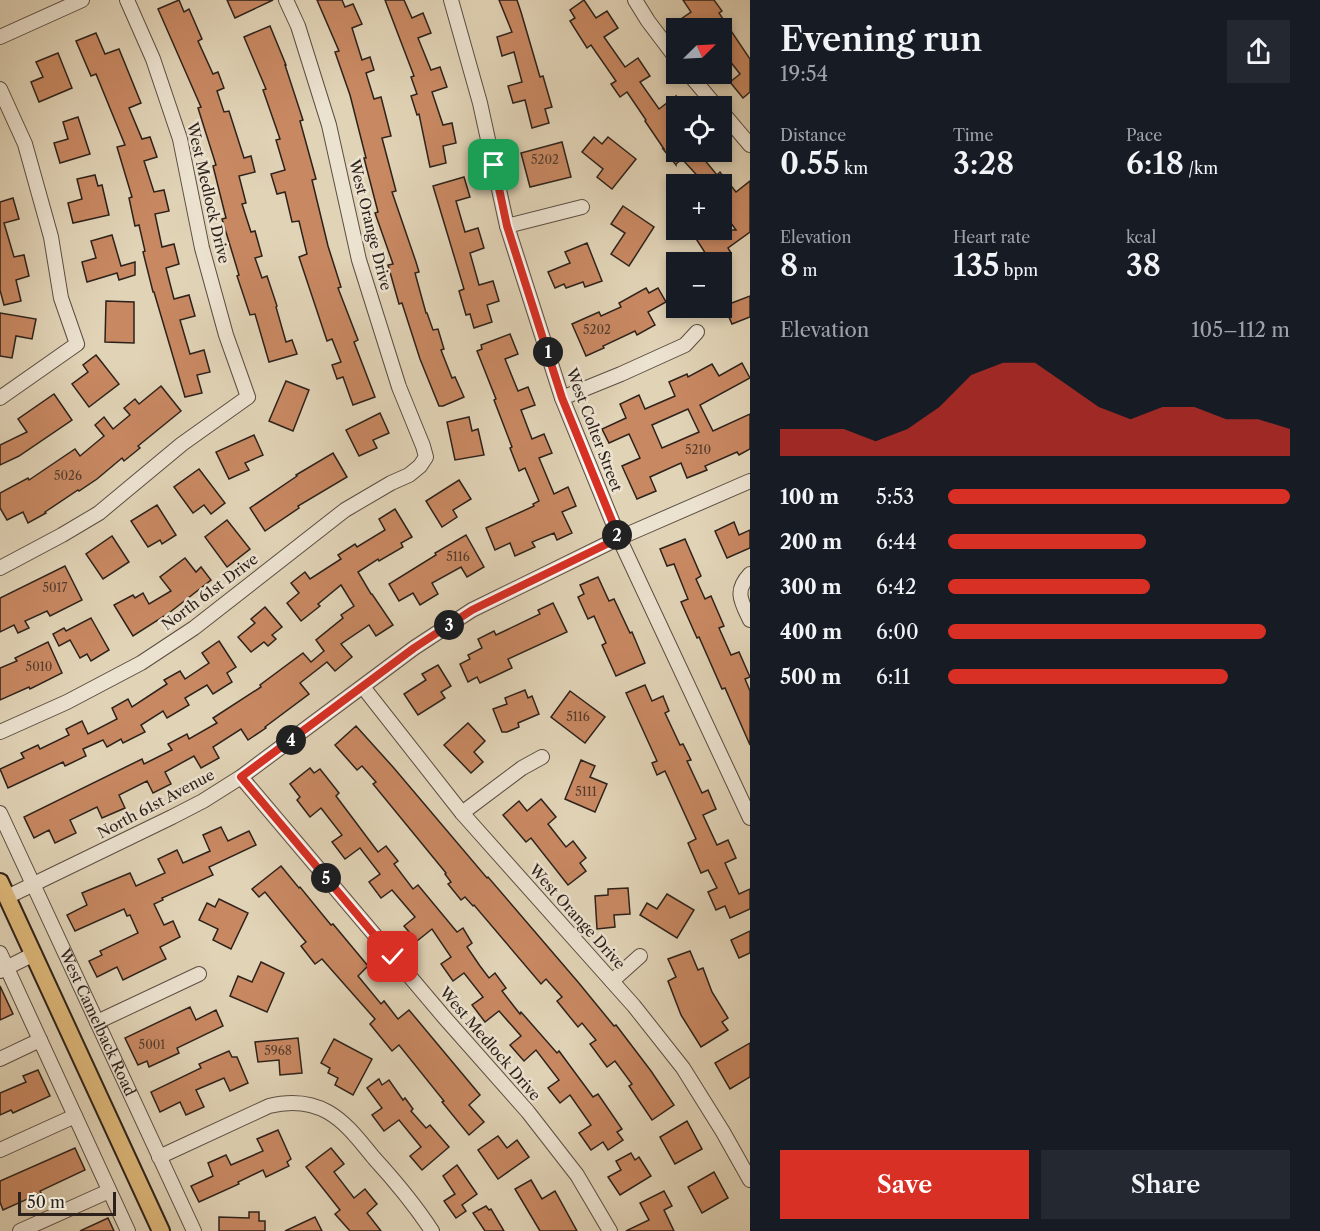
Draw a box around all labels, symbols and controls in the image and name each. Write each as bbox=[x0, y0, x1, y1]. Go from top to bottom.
north arrow bbox=[666, 18, 732, 84]
map controls bbox=[666, 18, 732, 318]
text: Evening run bbox=[780, 19, 982, 60]
button: share bbox=[1227, 20, 1290, 83]
text: 19:54 bbox=[780, 62, 828, 86]
button: locate bbox=[666, 96, 732, 162]
street label: West Medlock Drive bbox=[183, 119, 234, 265]
text: Distance bbox=[780, 125, 846, 145]
text: Time bbox=[953, 125, 993, 145]
text: Pace bbox=[1126, 125, 1162, 145]
pin bbox=[468, 139, 519, 190]
text: 0.55 bbox=[780, 145, 840, 182]
text: 3:28 bbox=[953, 145, 1014, 182]
text: 6:18 bbox=[1126, 145, 1184, 182]
icon: arrive bbox=[477, 148, 510, 181]
house number: 5202 bbox=[531, 152, 559, 167]
street label: West Orange Drive bbox=[345, 156, 396, 292]
text: km bbox=[840, 158, 868, 178]
text: /km bbox=[1184, 158, 1218, 178]
button: + bbox=[666, 174, 732, 240]
text: Elevation bbox=[780, 227, 851, 247]
text: Heart rate bbox=[953, 227, 1030, 247]
text: kcal bbox=[1126, 227, 1156, 247]
text: 8 bbox=[780, 247, 798, 284]
text: 135 bbox=[953, 247, 999, 284]
text: 38 bbox=[1126, 247, 1161, 284]
button: − bbox=[666, 252, 732, 318]
text: m bbox=[798, 260, 817, 280]
text: bpm bbox=[999, 260, 1038, 280]
text: Elevation bbox=[780, 318, 869, 342]
text: 105–112 m bbox=[1191, 318, 1290, 342]
house number: 5202 bbox=[583, 322, 611, 337]
pin: 1 bbox=[533, 337, 563, 367]
text: 1 bbox=[544, 342, 552, 362]
street label: West Colter Street bbox=[562, 364, 627, 495]
house number: 5210 bbox=[685, 442, 711, 457]
house number: 5026 bbox=[54, 468, 82, 483]
text: 100 m bbox=[780, 485, 839, 509]
text: 5:53 bbox=[876, 485, 914, 509]
pin: 2 bbox=[602, 520, 632, 550]
text: 2 bbox=[612, 525, 622, 545]
text: 200 m bbox=[780, 530, 842, 554]
text: 6:44 bbox=[876, 530, 916, 554]
street label: North 61st Drive bbox=[158, 549, 262, 634]
house number: 5116 bbox=[446, 549, 470, 564]
text: 300 m bbox=[780, 575, 842, 599]
text: 6:42 bbox=[876, 575, 916, 599]
house number: 5017 bbox=[42, 580, 68, 595]
pin: 3 bbox=[434, 610, 464, 640]
text: 3 bbox=[444, 615, 454, 635]
text: 400 m bbox=[780, 620, 842, 644]
text: 6:00 bbox=[876, 620, 919, 644]
house number: 5010 bbox=[26, 659, 52, 674]
text: 500 m bbox=[780, 665, 841, 689]
text: 6:11 bbox=[876, 665, 910, 689]
house number: 5116 bbox=[566, 709, 590, 724]
pin: 4 bbox=[276, 725, 306, 755]
text: 4 bbox=[286, 730, 296, 750]
street label: North 61st Avenue bbox=[94, 765, 218, 842]
house number: 5111 bbox=[575, 784, 597, 799]
street label: West Orange Drive bbox=[525, 860, 629, 973]
pin: 5 bbox=[311, 863, 341, 893]
text: 5 bbox=[322, 868, 330, 888]
pin bbox=[367, 931, 418, 982]
icon: check bbox=[376, 940, 409, 973]
street label: West Camelback Road bbox=[55, 945, 140, 1099]
street label: West Medlock Drive bbox=[435, 982, 545, 1104]
house number: 5001 bbox=[139, 1037, 165, 1052]
house number: 5968 bbox=[264, 1043, 292, 1058]
button: Save bbox=[780, 1150, 1029, 1219]
button: Share bbox=[1041, 1150, 1290, 1219]
scale bar bbox=[18, 1189, 116, 1216]
text: 50 m bbox=[27, 1192, 65, 1212]

